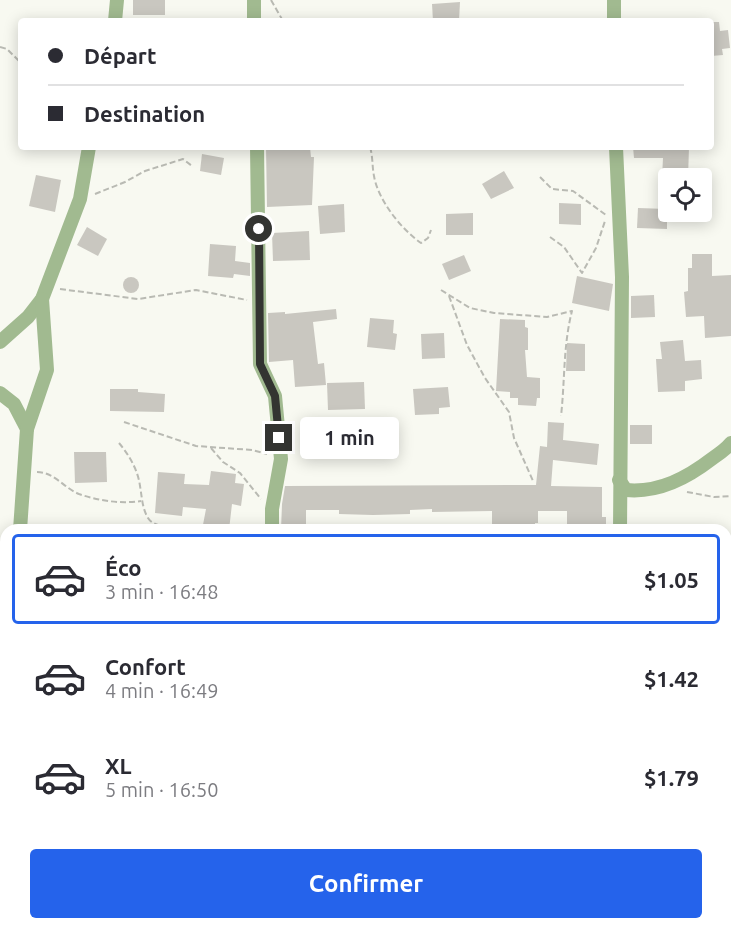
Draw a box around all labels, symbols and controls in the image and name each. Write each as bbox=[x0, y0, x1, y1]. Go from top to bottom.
text: Départ bbox=[84, 43, 156, 68]
text: Destination bbox=[84, 101, 205, 126]
map controls bbox=[658, 168, 712, 222]
button: locate bbox=[658, 168, 712, 222]
route start bbox=[245, 215, 272, 242]
callout: 1 min bbox=[300, 417, 399, 459]
route end bbox=[265, 424, 292, 451]
text: 1 min bbox=[324, 426, 375, 449]
icon: car bbox=[33, 552, 87, 606]
text: Éco bbox=[105, 555, 142, 580]
text: $1.05 bbox=[644, 567, 699, 592]
text: 3 min · 16:48 bbox=[105, 580, 219, 603]
icon: car bbox=[33, 651, 87, 705]
text: Confort bbox=[105, 654, 186, 679]
text: $1.42 bbox=[644, 666, 699, 691]
text: 4 min · 16:49 bbox=[105, 679, 219, 702]
icon: car bbox=[33, 750, 87, 804]
text: XL bbox=[105, 753, 132, 778]
text: $1.79 bbox=[644, 765, 699, 790]
text: 5 min · 16:50 bbox=[105, 778, 219, 801]
button: Confirmer bbox=[30, 849, 702, 918]

